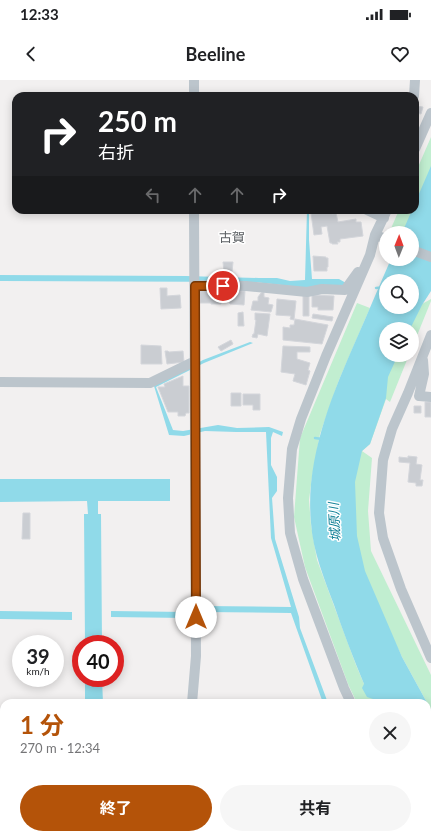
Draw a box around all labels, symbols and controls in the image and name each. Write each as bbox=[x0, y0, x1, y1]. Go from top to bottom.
text: 12:33 bbox=[20, 5, 59, 23]
icon: back bbox=[20, 43, 42, 65]
text: Beeline bbox=[186, 43, 245, 65]
icon: heart bbox=[389, 43, 411, 65]
text: 250 m bbox=[98, 104, 177, 138]
icon: right bbox=[32, 108, 84, 160]
text: 右折 bbox=[98, 141, 134, 163]
icon: left bbox=[142, 184, 164, 206]
icon: ahead bbox=[184, 184, 206, 206]
icon: ahead bbox=[226, 184, 248, 206]
icon: right bbox=[268, 184, 290, 206]
north arrow bbox=[379, 226, 419, 266]
map controls bbox=[379, 226, 419, 362]
district label: 古賀 bbox=[219, 229, 245, 245]
pin bbox=[206, 269, 240, 303]
button: search bbox=[379, 274, 419, 314]
icon: arrive bbox=[212, 275, 234, 297]
button: layers bbox=[379, 322, 419, 362]
water label: 城原川 bbox=[325, 500, 343, 542]
position arrow bbox=[175, 596, 217, 638]
speed limit sign: 40 bbox=[72, 635, 124, 687]
text: 39 bbox=[26, 644, 50, 668]
text: km/h bbox=[26, 665, 50, 677]
text: 1 分 bbox=[20, 710, 64, 739]
button: close bbox=[369, 712, 411, 754]
text: 270 m · 12:34 bbox=[20, 740, 100, 756]
button: 終了 bbox=[20, 785, 212, 831]
button: 共有 bbox=[220, 785, 411, 831]

